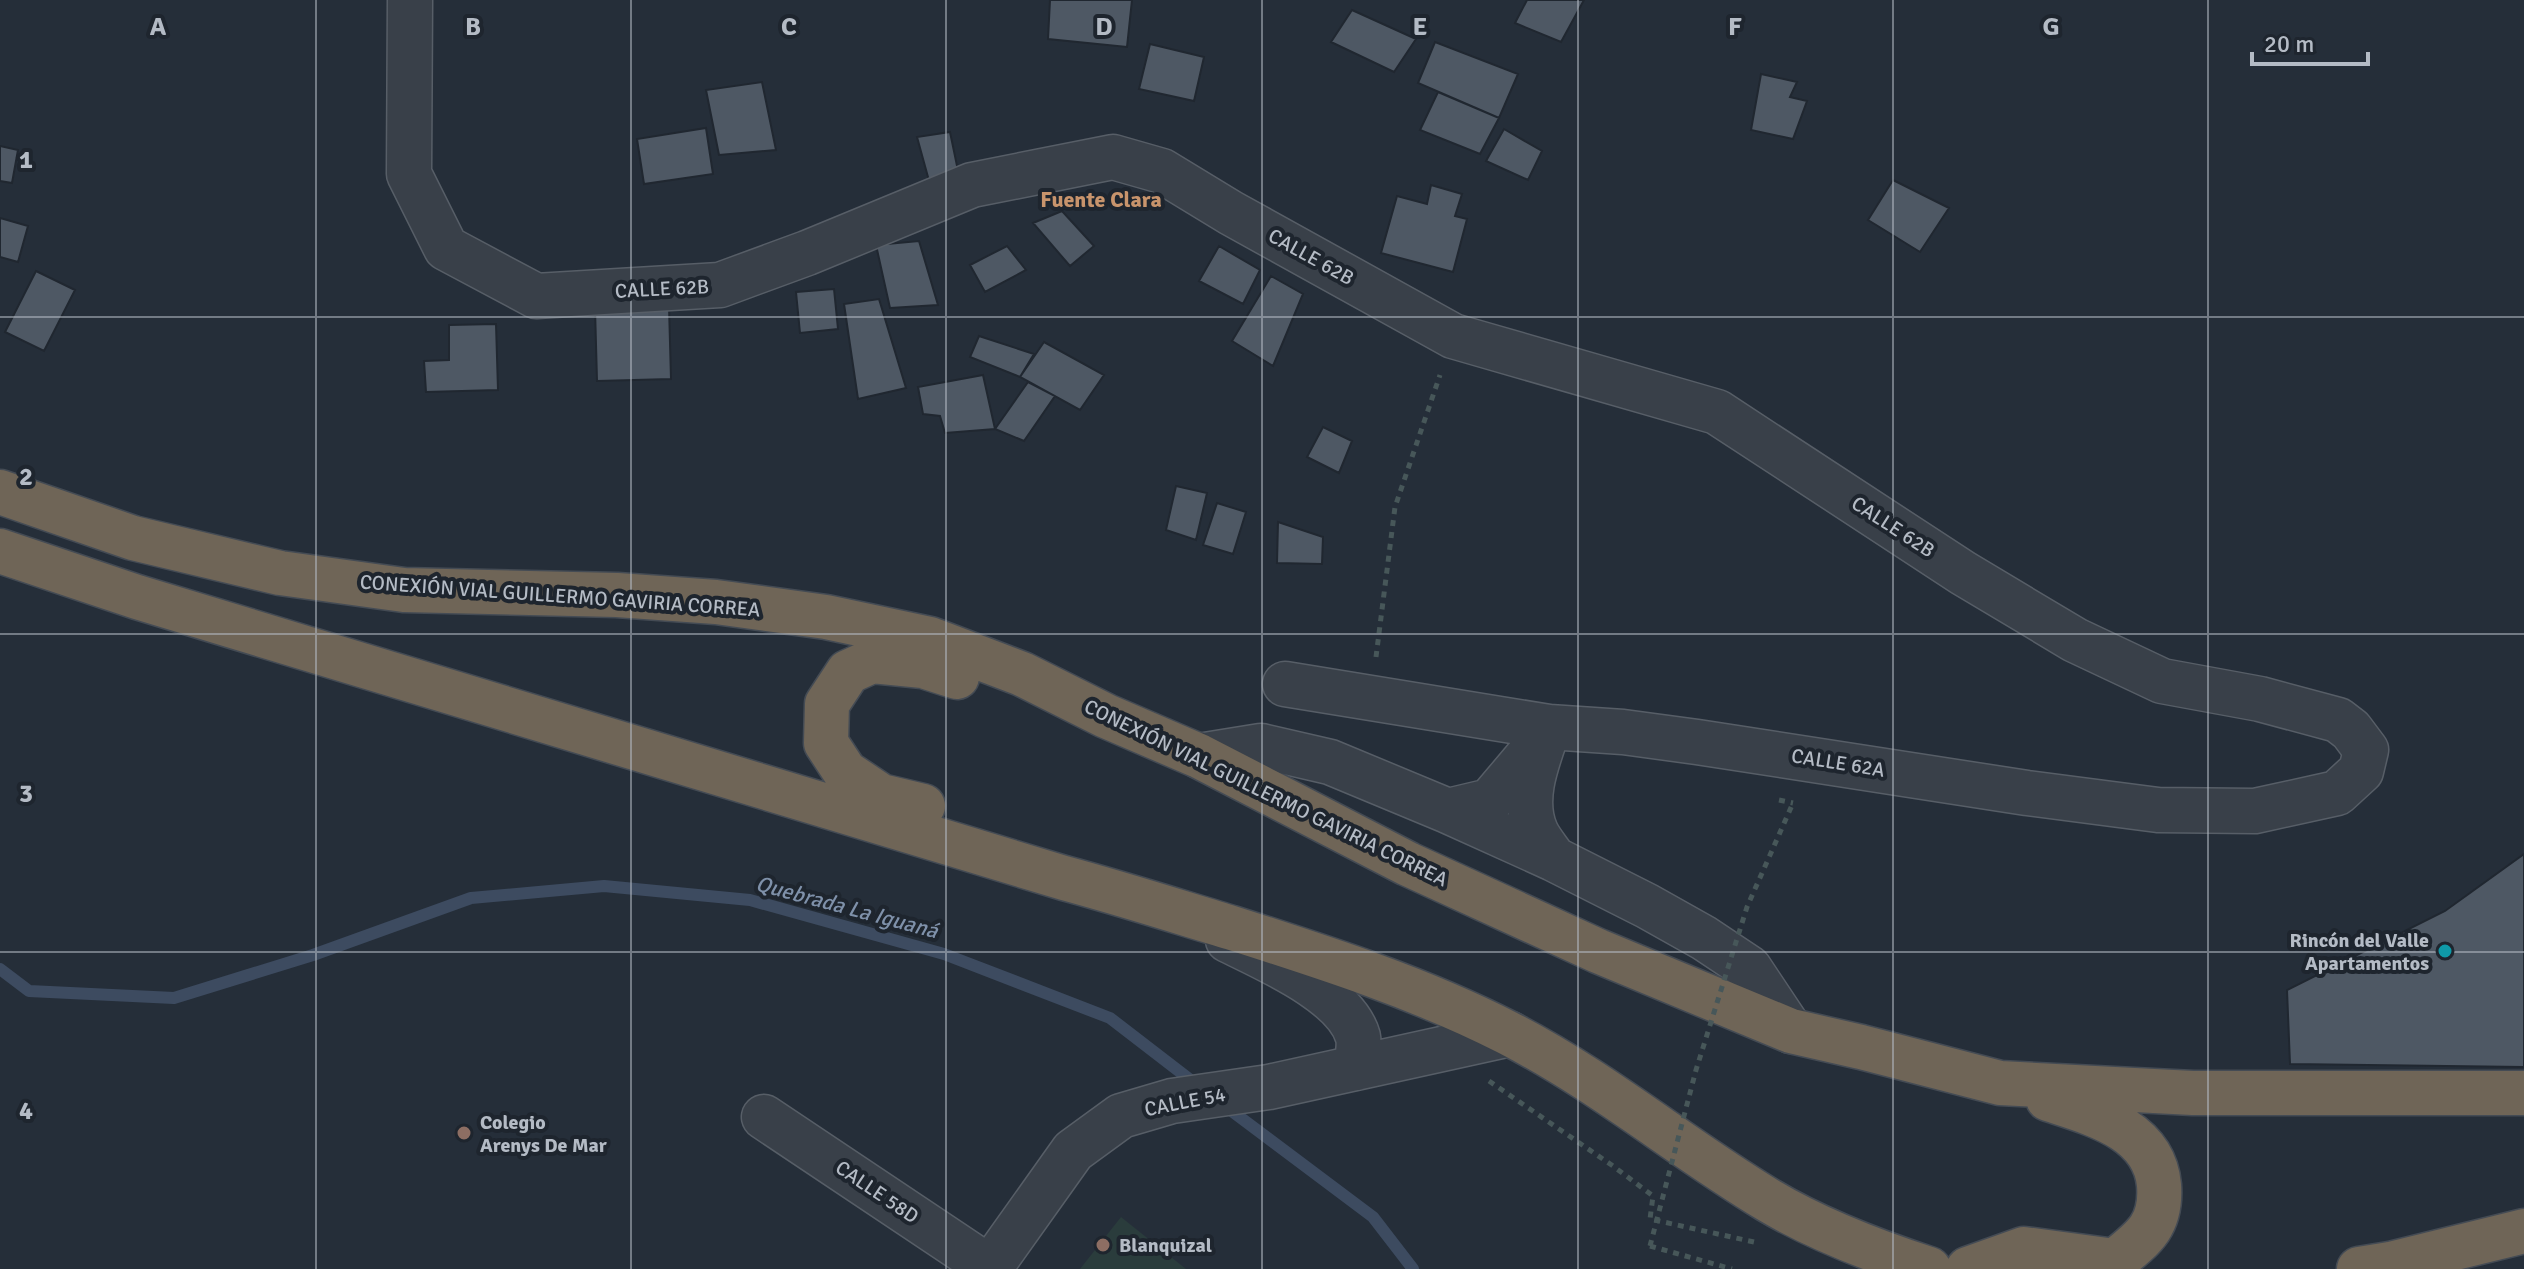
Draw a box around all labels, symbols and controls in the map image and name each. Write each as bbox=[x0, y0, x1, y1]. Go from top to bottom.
text: A bbox=[150, 11, 167, 43]
text: B bbox=[465, 11, 481, 43]
text: C bbox=[781, 11, 797, 43]
text: D bbox=[1095, 11, 1113, 43]
text: E bbox=[1413, 11, 1427, 43]
text: F bbox=[1728, 11, 1742, 43]
text: G bbox=[2042, 11, 2060, 43]
scale bar bbox=[2252, 16, 2368, 66]
text: 20 m bbox=[2264, 29, 2314, 59]
text: 1 bbox=[19, 144, 33, 176]
district label: Fuente Clara bbox=[1040, 186, 1162, 213]
street label: CALLE 62B bbox=[1264, 223, 1358, 291]
street label: CALLE 62B bbox=[614, 274, 710, 304]
text: 2 bbox=[19, 461, 33, 493]
street label: CALLE 62B bbox=[1847, 491, 1939, 563]
street label: CONEXIÓN VIAL GUILLERMO GAVIRIA CORREA bbox=[359, 570, 761, 622]
street label: CONEXIÓN VIAL GUILLERMO GAVIRIA CORREA bbox=[1080, 694, 1452, 892]
street label: CALLE 62A bbox=[1789, 743, 1887, 783]
text: 3 bbox=[19, 778, 33, 810]
water label: Quebrada La Iguaná bbox=[753, 870, 943, 945]
place label: Rincón del Valle Apartamentos bbox=[2290, 928, 2429, 976]
marker: Rincón del Valle Apartamentos bbox=[2436, 942, 2454, 960]
street label: CALLE 54 bbox=[1142, 1082, 1228, 1122]
text: 4 bbox=[19, 1095, 33, 1127]
place label: Colegio Arenys De Mar bbox=[480, 1110, 607, 1158]
marker: Colegio Arenys De Mar bbox=[455, 1124, 473, 1142]
street label: CALLE 58D bbox=[831, 1155, 923, 1229]
place label: Blanquizal bbox=[1119, 1233, 1212, 1258]
marker: Blanquizal bbox=[1094, 1236, 1112, 1254]

